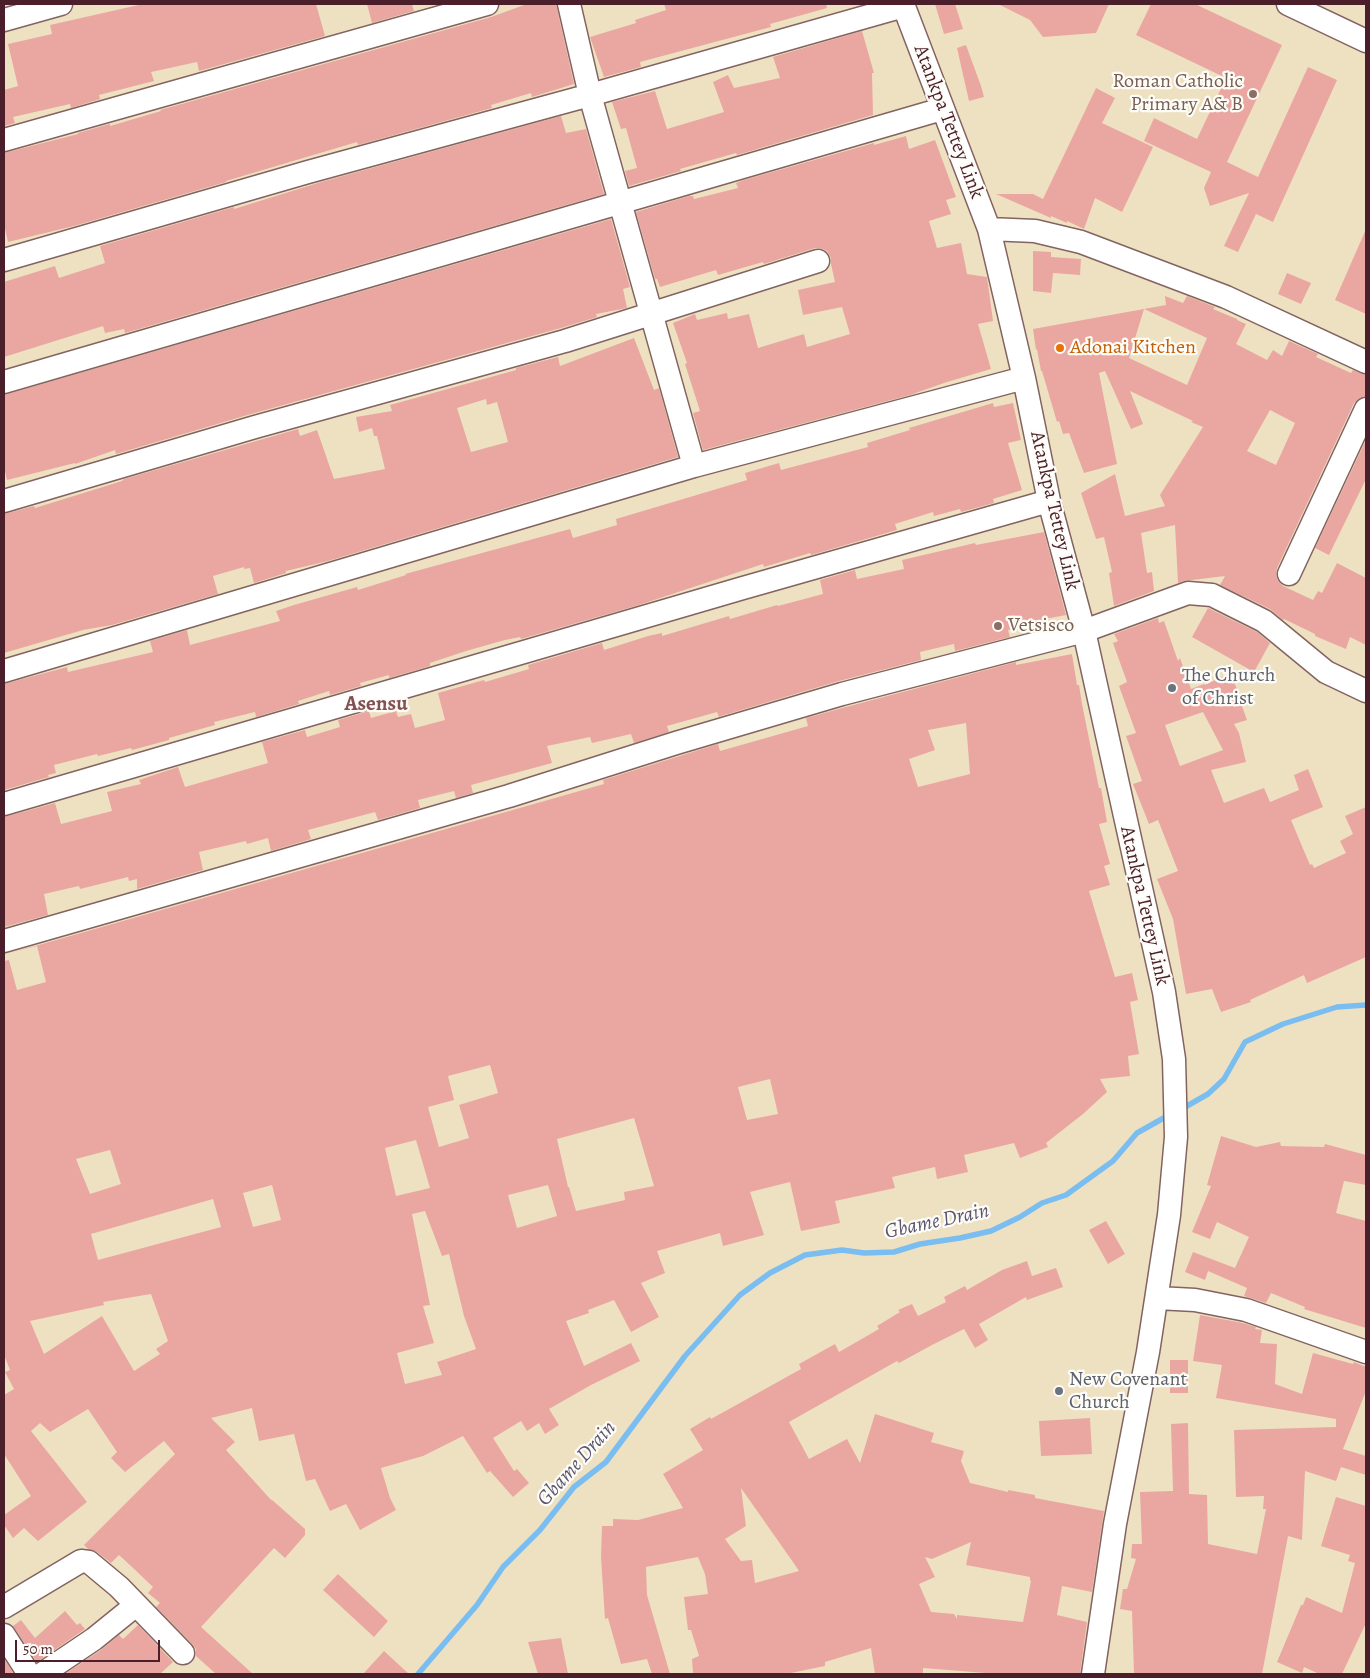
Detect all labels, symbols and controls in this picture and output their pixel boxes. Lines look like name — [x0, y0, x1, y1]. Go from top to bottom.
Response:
street label: Atankpa Tettey Link — [908, 42, 988, 202]
place label: Roman Catholic Primary A& B — [1112, 70, 1243, 117]
marker: Roman Catholic Primary A& B — [1247, 88, 1259, 100]
place label: Adonai Kitchen — [1070, 336, 1196, 360]
marker: Adonai Kitchen — [1054, 342, 1066, 354]
street label: Atankpa Tettey Link — [1024, 429, 1084, 593]
place label: Vetsisco — [1008, 614, 1074, 638]
marker: Vetsisco — [992, 620, 1004, 632]
place label: The Church of Christ — [1182, 664, 1275, 711]
marker: The Church of Christ — [1166, 682, 1178, 694]
district label: Asensu — [344, 692, 408, 718]
street label: Atankpa Tettey Link — [1114, 824, 1174, 988]
water label: Gbame Drain — [883, 1199, 991, 1245]
place label: New Covenant Church — [1069, 1368, 1187, 1415]
marker: New Covenant Church — [1053, 1385, 1065, 1397]
water label: Gbame Drain — [532, 1416, 622, 1512]
scale bar — [18, 1630, 162, 1662]
text: 50 m — [23, 1639, 53, 1659]

